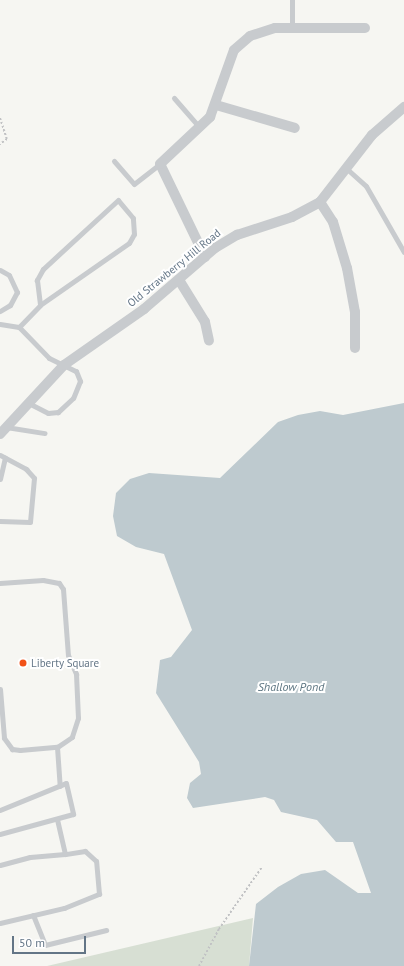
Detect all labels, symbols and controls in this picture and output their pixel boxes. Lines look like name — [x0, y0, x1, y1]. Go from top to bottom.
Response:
street label: Old Strawberry Hill Road — [125, 226, 223, 310]
place label: Liberty Square — [31, 656, 99, 670]
marker: Liberty Square — [18, 658, 28, 668]
water label: Shallow Pond — [258, 680, 324, 694]
scale bar — [14, 928, 88, 954]
text: 50 m — [19, 935, 45, 950]

